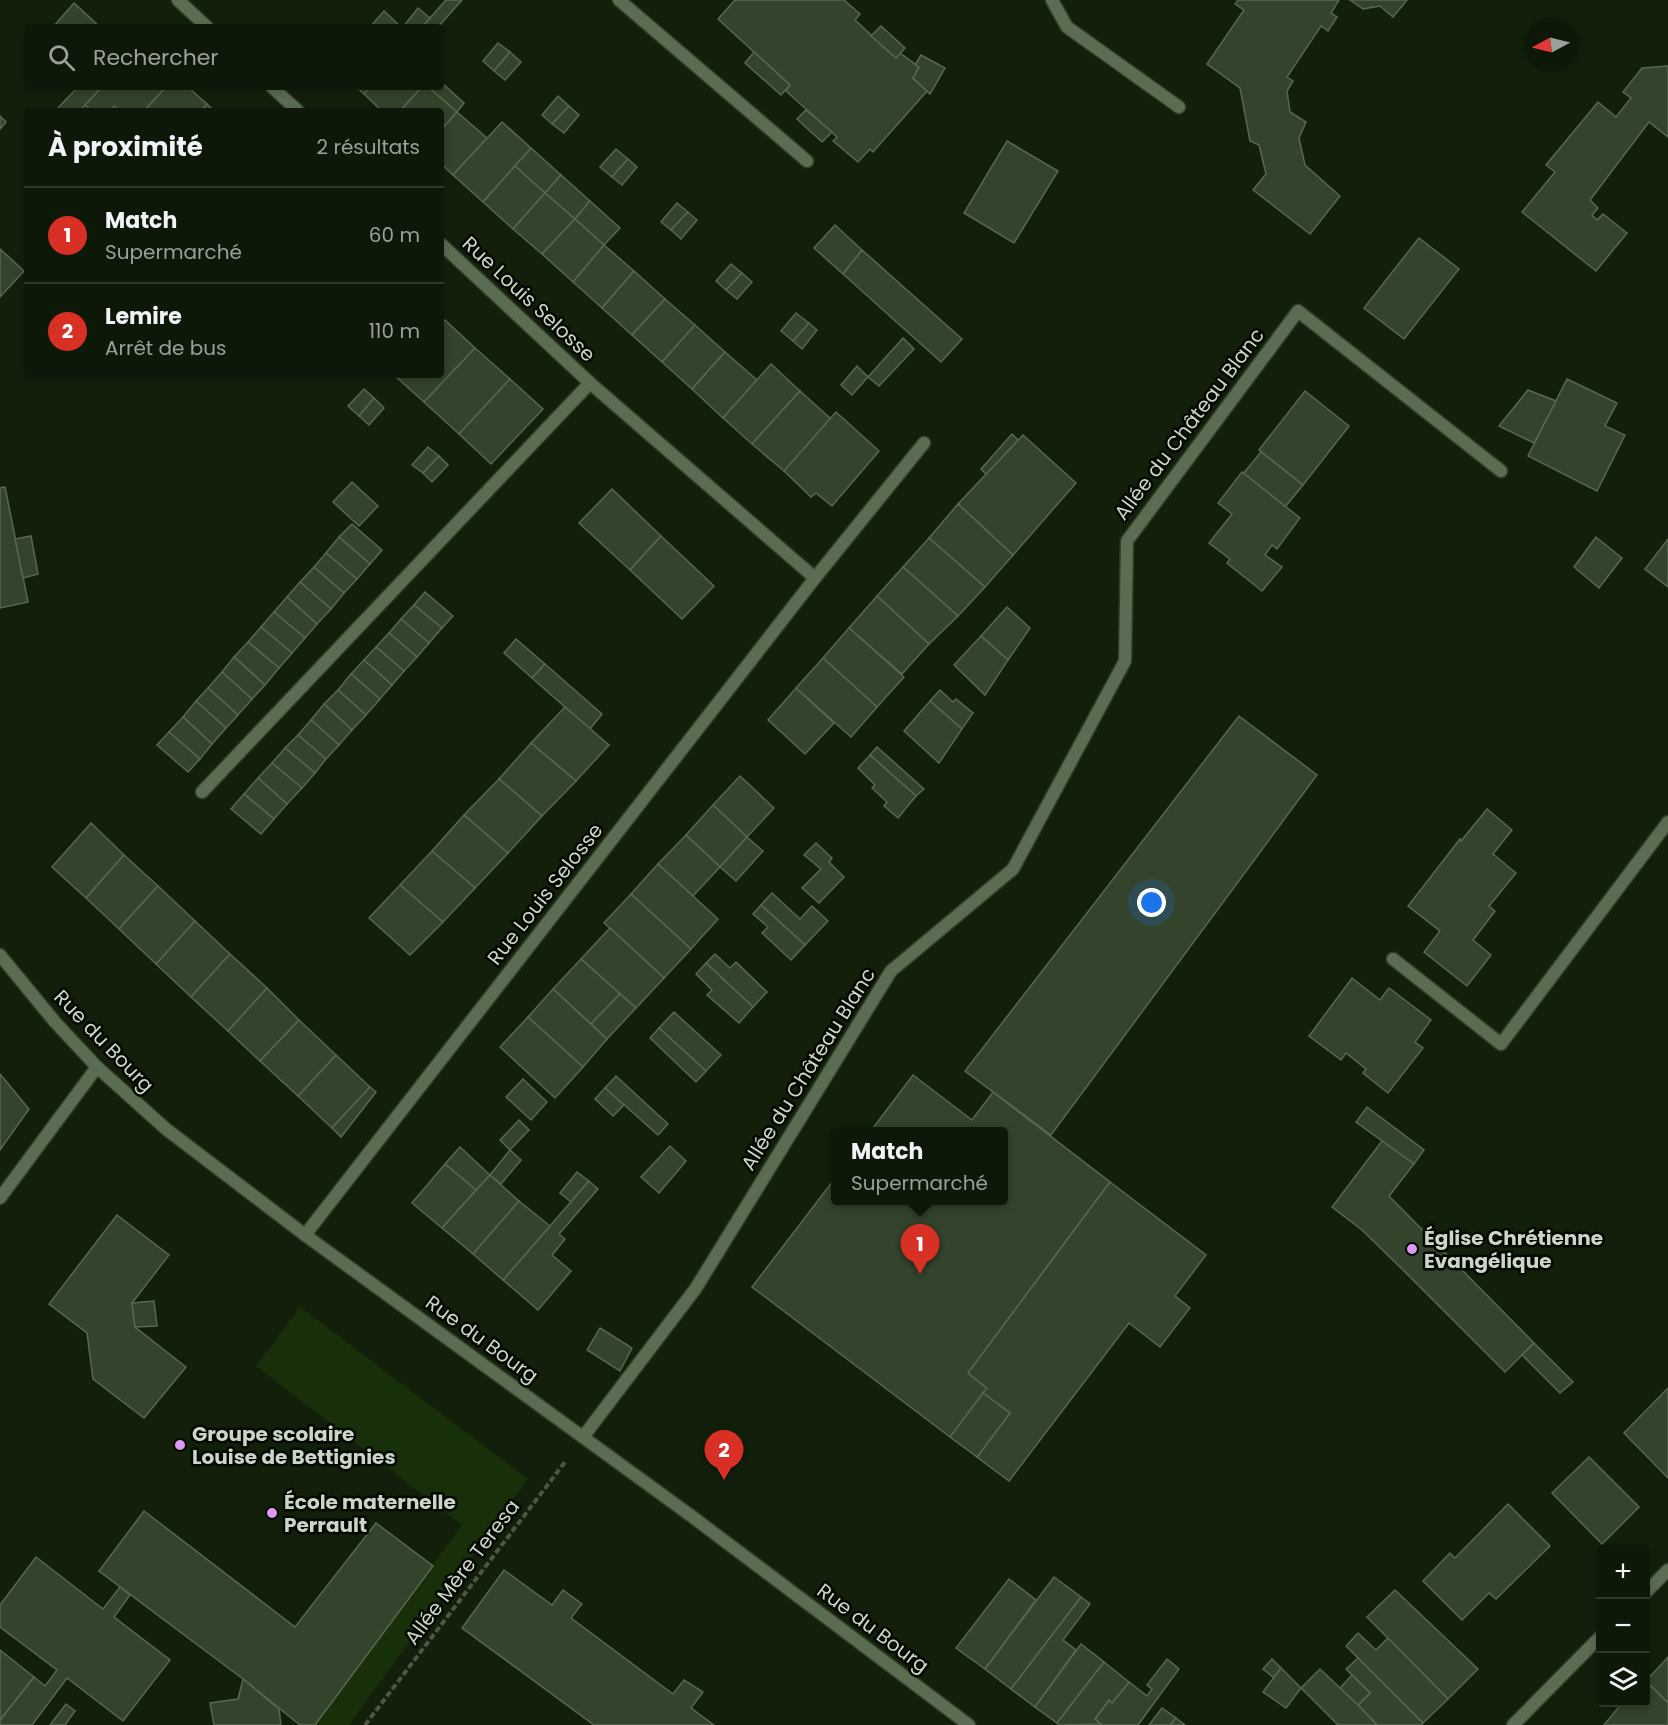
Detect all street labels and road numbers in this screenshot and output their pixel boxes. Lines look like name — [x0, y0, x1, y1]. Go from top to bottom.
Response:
street label: Rue Louis Selosse — [456, 230, 602, 368]
street label: Allée du Château Blanc — [1107, 322, 1271, 526]
street label: Rue Louis Selosse — [481, 817, 609, 971]
street label: Allée du Château Blanc — [734, 962, 882, 1176]
street label: Rue du Bourg — [48, 983, 160, 1099]
street label: Rue du Bourg — [420, 1289, 544, 1389]
street label: Allée Mère Teresa — [398, 1494, 526, 1650]
street label: Rue du Bourg — [811, 1577, 935, 1679]

